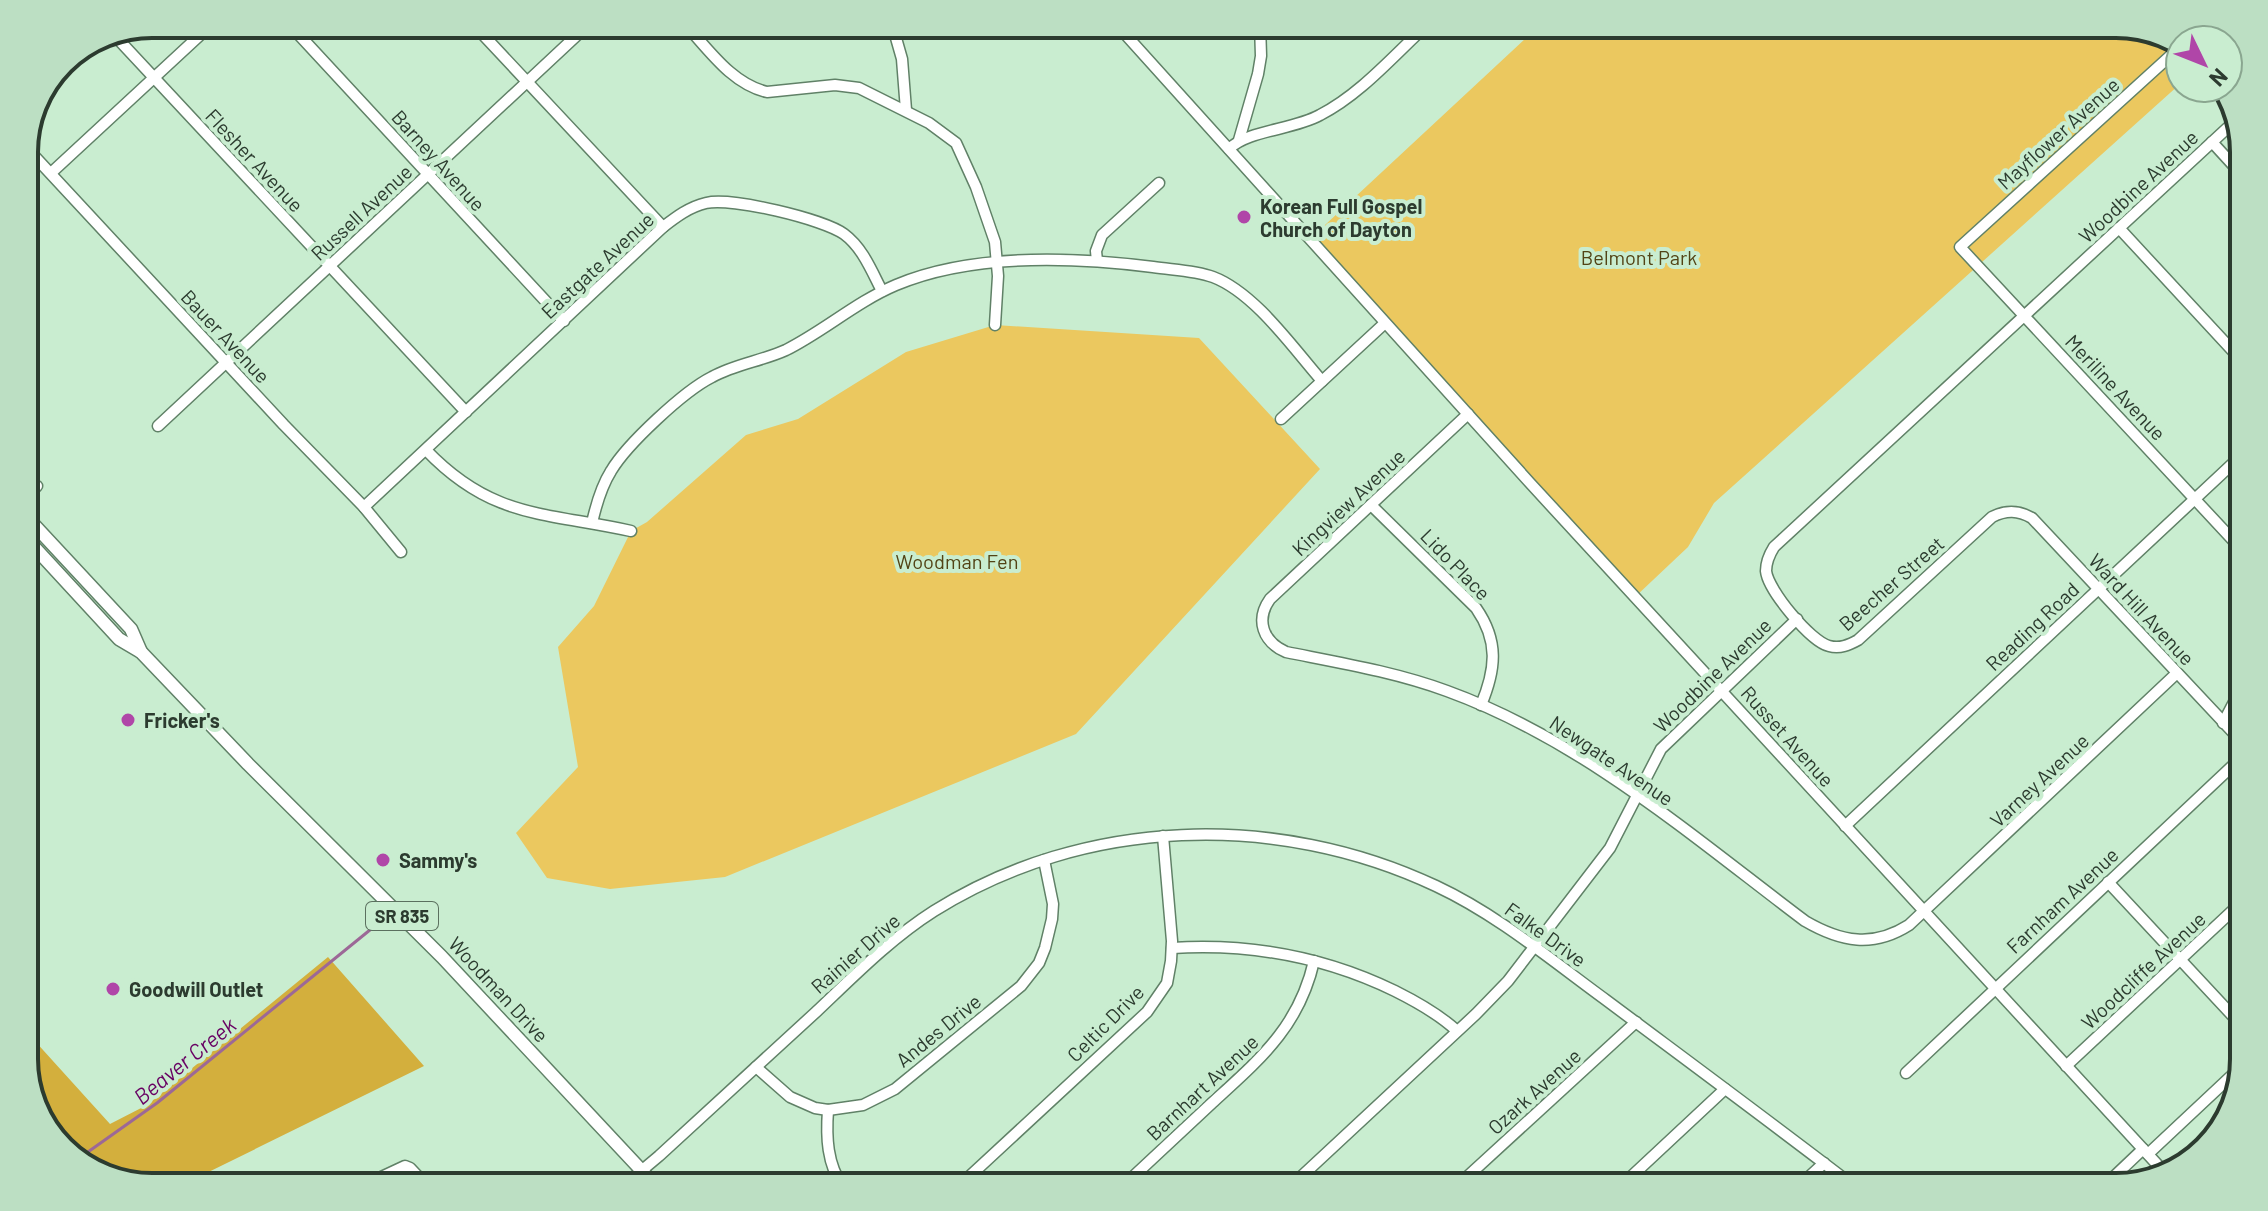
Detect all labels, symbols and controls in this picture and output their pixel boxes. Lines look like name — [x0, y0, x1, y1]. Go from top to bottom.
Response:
north arrow — [2164, 24, 2244, 104]
text: N — [2205, 64, 2234, 93]
street label: Mayflower Avenue — [1992, 72, 2124, 194]
street label: Flesher Avenue — [201, 103, 309, 217]
street label: Barney Avenue — [387, 105, 491, 215]
street label: Woodbine Avenue — [2073, 125, 2203, 247]
street label: Russell Avenue — [306, 159, 416, 265]
place label: Korean Full Gospel Church of Dayton — [1260, 194, 1422, 241]
street label: Eastgate Avenue — [536, 207, 658, 323]
marker: Korean Full Gospel Church of Dayton — [1235, 208, 1253, 226]
park label: Belmont Park — [1581, 245, 1697, 269]
street label: Bauer Avenue — [177, 284, 275, 388]
street label: Meriline Avenue — [2061, 329, 2171, 445]
street label: Kingview Avenue — [1287, 444, 1409, 560]
street label: Lido Place — [1416, 523, 1496, 605]
street label: Beecher Street — [1834, 531, 1948, 635]
street label: Ward Hill Avenue — [2084, 548, 2200, 670]
park label: Woodman Fen — [896, 549, 1018, 573]
street label: Reading Road — [1980, 577, 2084, 675]
street label: Woodbine Avenue — [1648, 613, 1776, 737]
street label: Russet Avenue — [1737, 681, 1839, 791]
place label: Fricker's — [144, 708, 220, 732]
street label: Newgate Avenue — [1546, 710, 1678, 810]
marker: Fricker's — [119, 711, 137, 729]
street label: Varney Avenue — [1985, 728, 2093, 832]
street label: Farnham Avenue — [2001, 842, 2123, 958]
place label: Sammy's — [399, 848, 477, 872]
marker: Sammy's — [374, 851, 392, 869]
street label: Falke Drive — [1501, 897, 1591, 971]
road number: SR 835 — [366, 902, 438, 930]
street label: Woodcliffe Avenue — [2076, 906, 2210, 1034]
street label: Rainier Drive — [806, 908, 904, 998]
street label: Woodman Drive — [444, 931, 554, 1047]
place label: Goodwill Outlet — [129, 977, 263, 1001]
marker: Goodwill Outlet — [104, 980, 122, 998]
street label: Celtic Drive — [1062, 980, 1148, 1066]
street label: Andes Drive — [891, 988, 985, 1072]
water label: Beaver Creek — [128, 1011, 240, 1109]
street label: Barnhart Avenue — [1141, 1029, 1263, 1145]
street label: Ozark Avenue — [1483, 1043, 1585, 1139]

